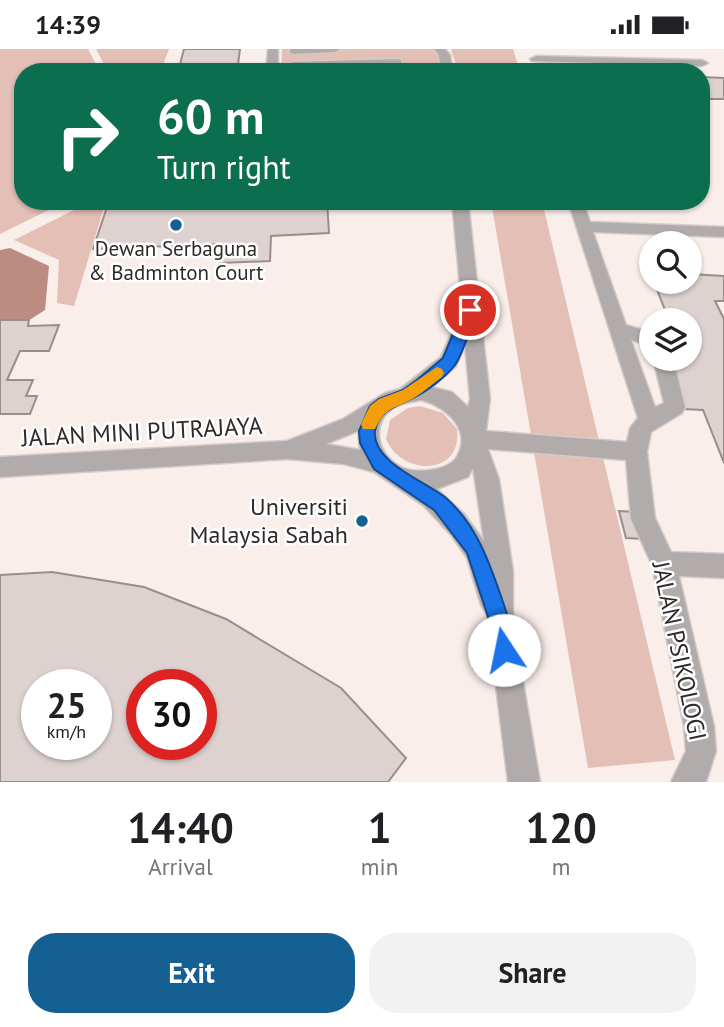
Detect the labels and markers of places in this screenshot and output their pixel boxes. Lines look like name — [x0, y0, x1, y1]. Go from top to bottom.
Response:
marker: Dewan Serbaguna & Badminton Court — [168, 217, 184, 233]
place label: Dewan Serbaguna & Badminton Court — [89, 235, 263, 286]
pin — [440, 280, 500, 340]
place label: Universiti Malaysia Sabah — [190, 491, 348, 550]
marker: Universiti Malaysia Sabah — [354, 513, 370, 529]

